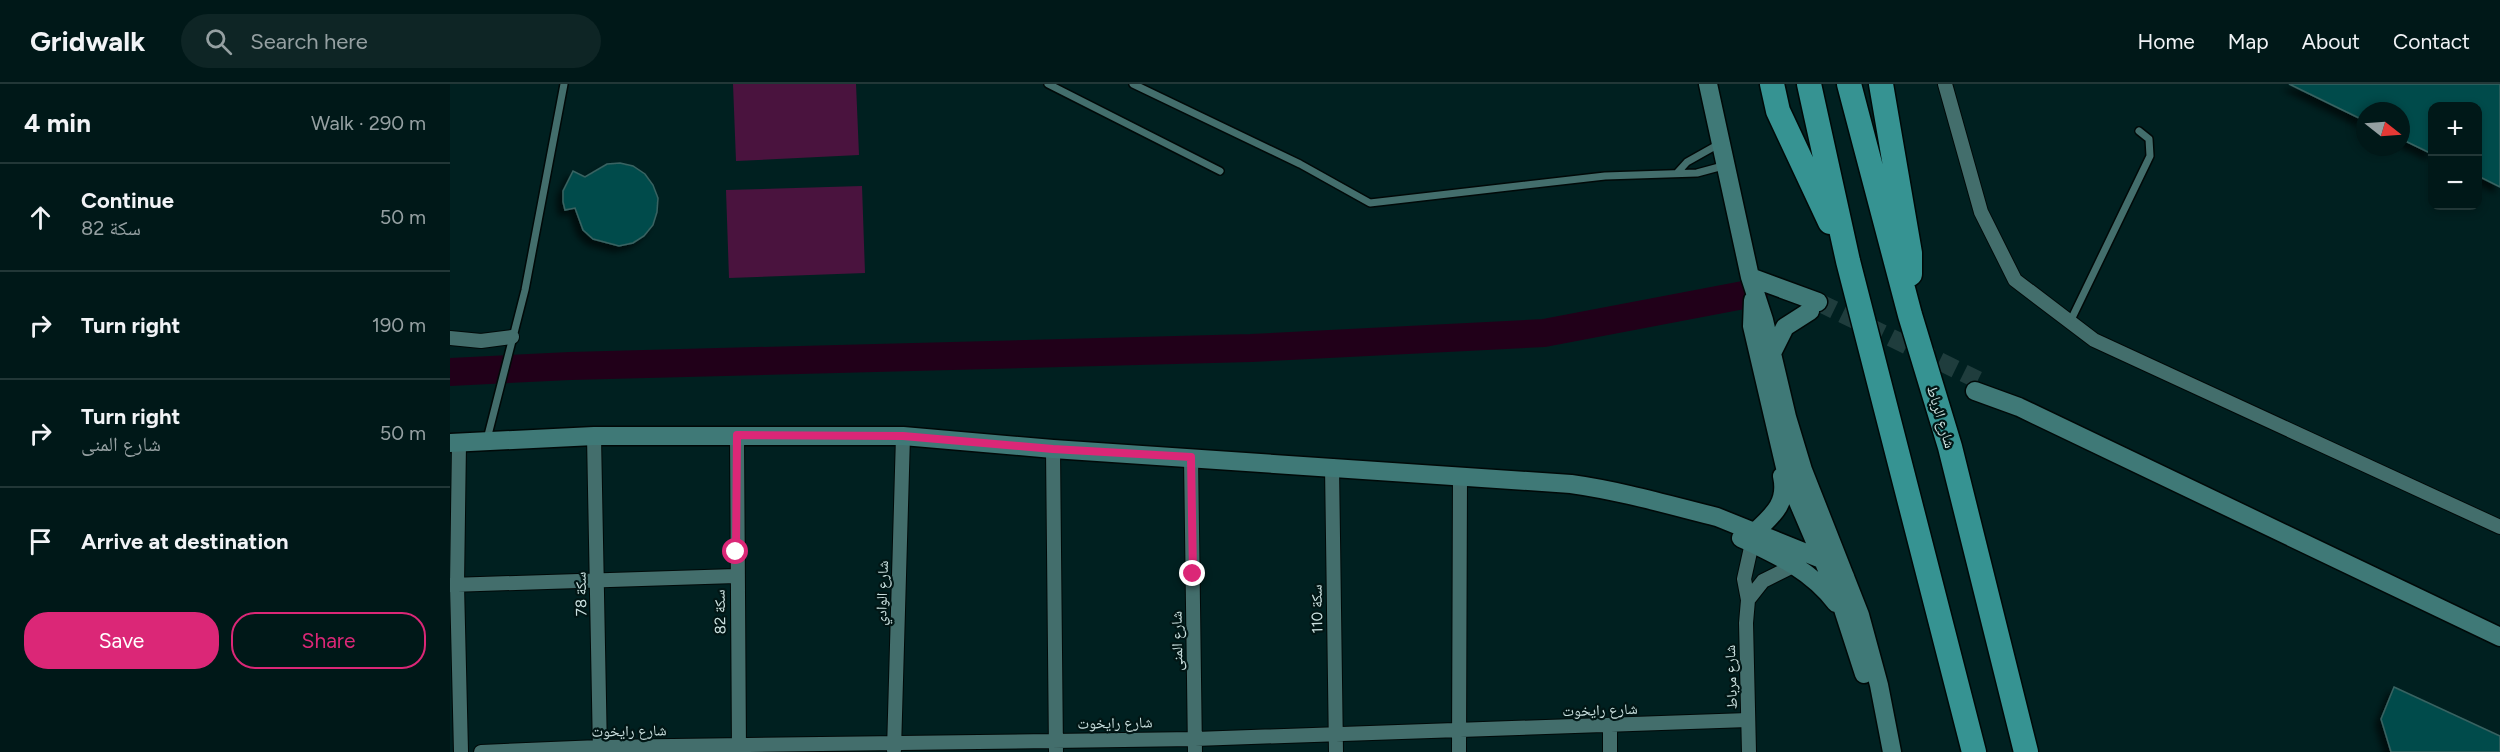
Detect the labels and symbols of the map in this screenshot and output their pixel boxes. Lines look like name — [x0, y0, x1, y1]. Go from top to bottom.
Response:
north arrow — [2356, 102, 2410, 156]
street label: شارع الرباط — [1922, 384, 1959, 451]
route start — [722, 538, 748, 564]
street label: شارع الوادي — [872, 560, 895, 626]
route end — [1179, 560, 1205, 586]
street label: سكة 78 — [572, 571, 590, 616]
street label: سكة 110 — [1308, 584, 1326, 634]
street label: سكة 82 — [711, 589, 729, 635]
street label: شارع المنى — [1167, 611, 1188, 671]
street label: شارع مرباط — [1721, 644, 1742, 710]
street label: شارع رايخوت — [1562, 700, 1638, 721]
street label: شارع رايخوت — [1077, 713, 1153, 734]
street label: شارع رايخوت — [591, 721, 667, 742]

